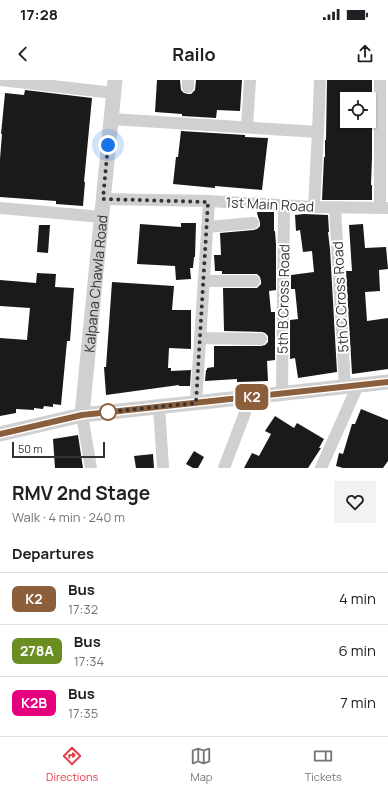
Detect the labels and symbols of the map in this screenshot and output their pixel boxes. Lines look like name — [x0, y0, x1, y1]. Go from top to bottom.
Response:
your location — [98, 135, 118, 155]
street label: 1st Main Road — [225, 192, 315, 216]
street label: Kalpana Chawla Road — [79, 214, 111, 353]
street label: 5th C Cross Road — [328, 241, 352, 353]
street label: 5th B Cross Road — [273, 244, 293, 354]
line badge: K2 — [234, 384, 270, 410]
unlabelled marker — [99, 403, 117, 421]
scale bar — [12, 440, 105, 459]

